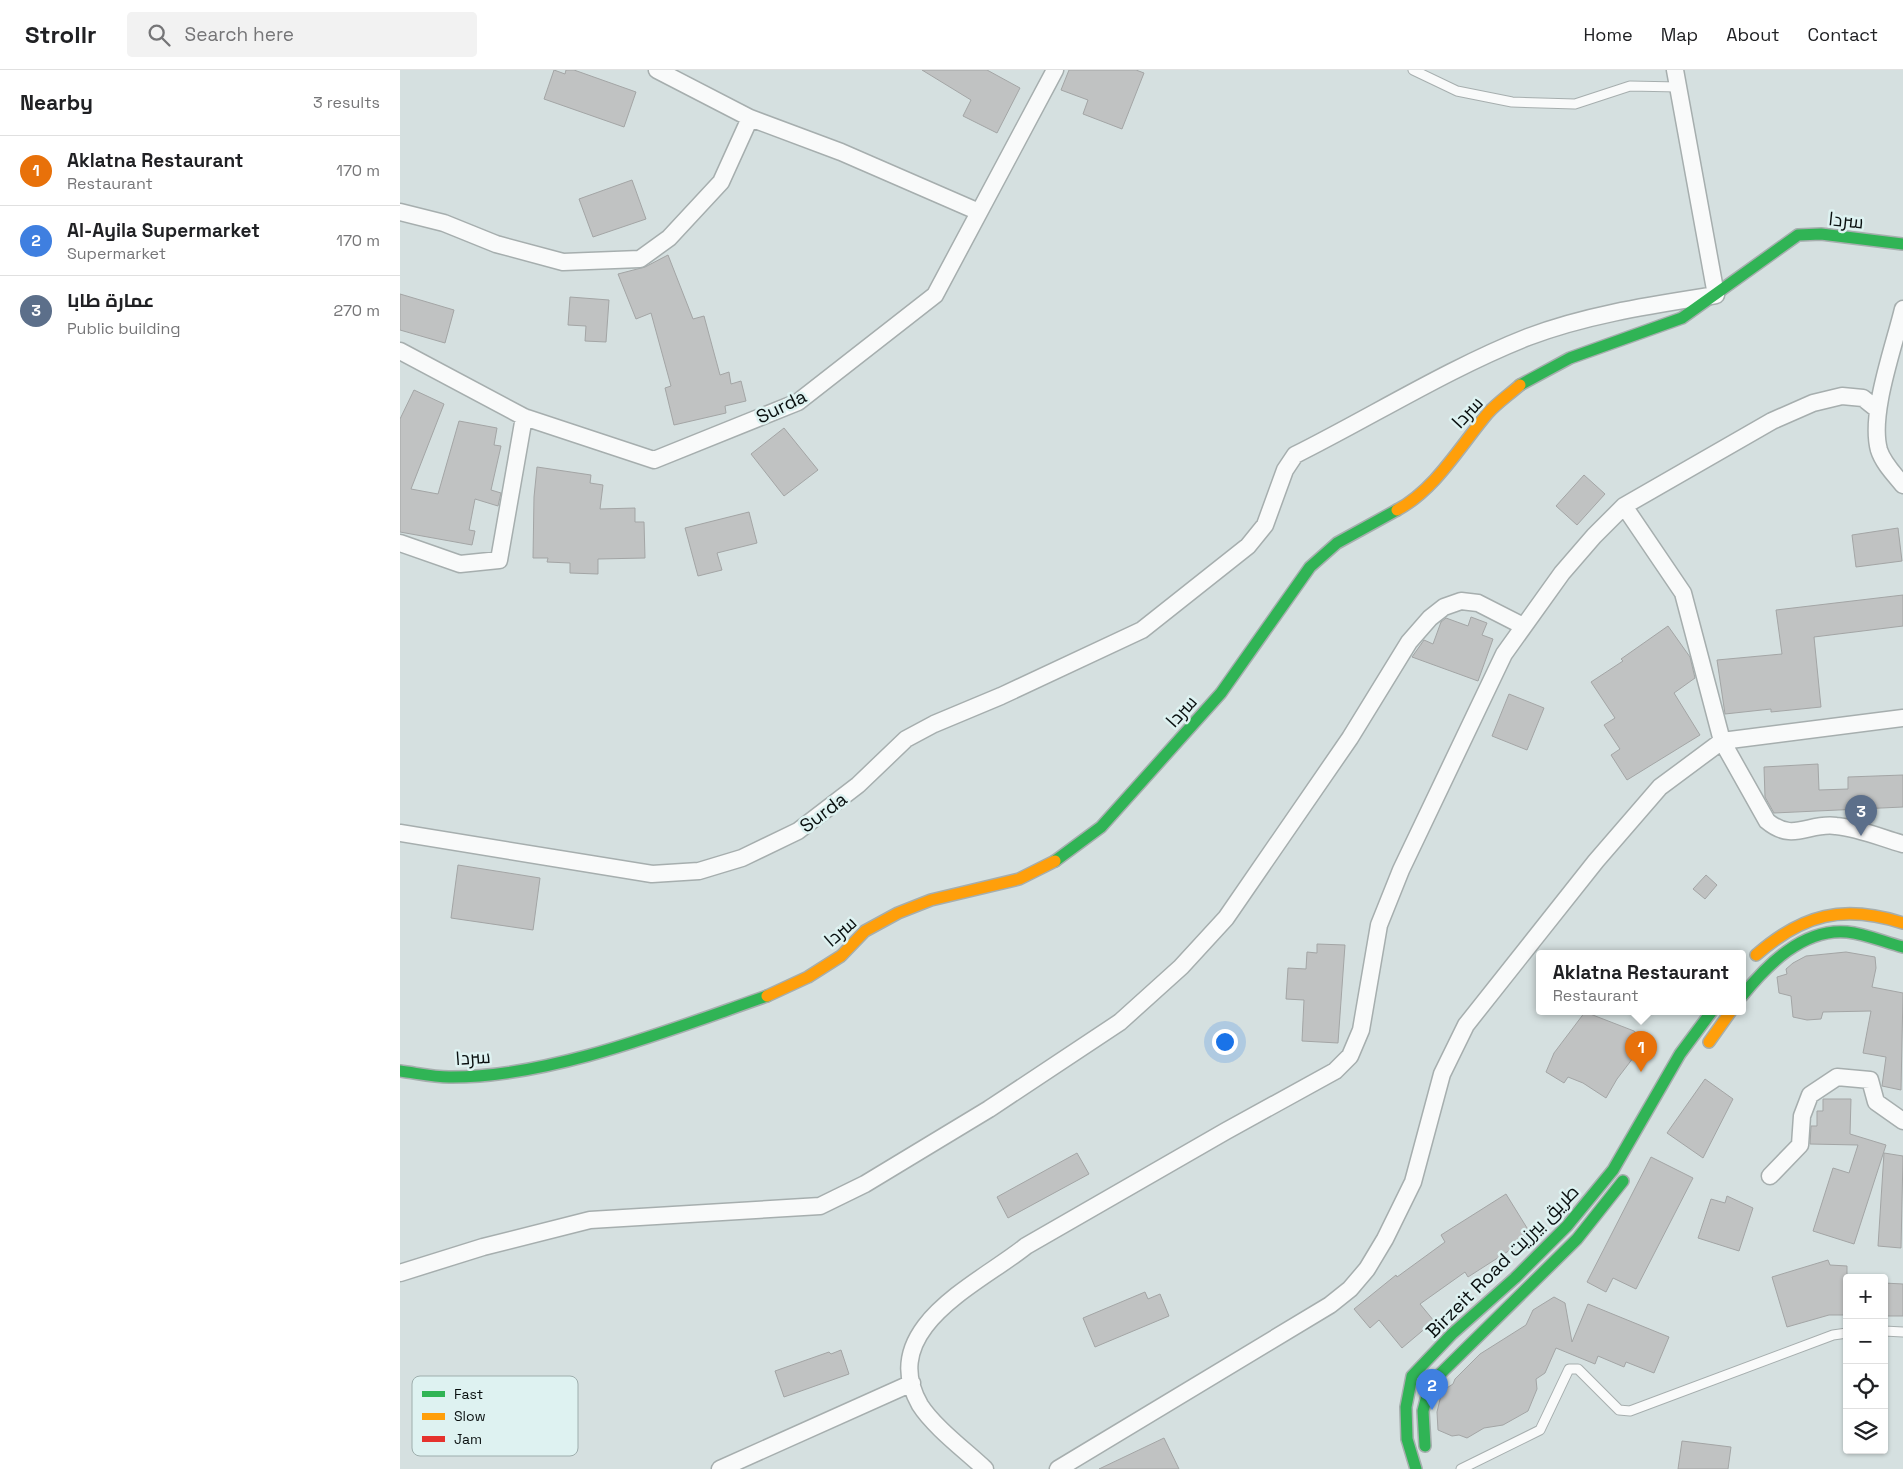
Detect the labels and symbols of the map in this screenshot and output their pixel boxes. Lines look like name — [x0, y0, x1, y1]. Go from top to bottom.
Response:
street label: سردا — [1827, 206, 1865, 235]
street label: Surda — [752, 384, 811, 429]
street label: سردا — [1446, 391, 1489, 434]
street label: سردا — [1160, 690, 1203, 733]
street label: Surda — [795, 786, 852, 838]
pin: 3 — [1845, 795, 1877, 836]
street label: سردا — [819, 910, 862, 952]
your location — [1212, 1029, 1238, 1055]
pin: 1 — [1625, 1031, 1657, 1072]
street label: سردا — [455, 1044, 492, 1071]
street label: Birzeit Road طريق بيرزيت — [1420, 1179, 1584, 1343]
pin: 2 — [1416, 1369, 1448, 1410]
legend — [412, 1376, 578, 1456]
text: Fast — [454, 1385, 483, 1403]
text: Slow — [454, 1407, 486, 1425]
text: Jam — [454, 1430, 482, 1448]

